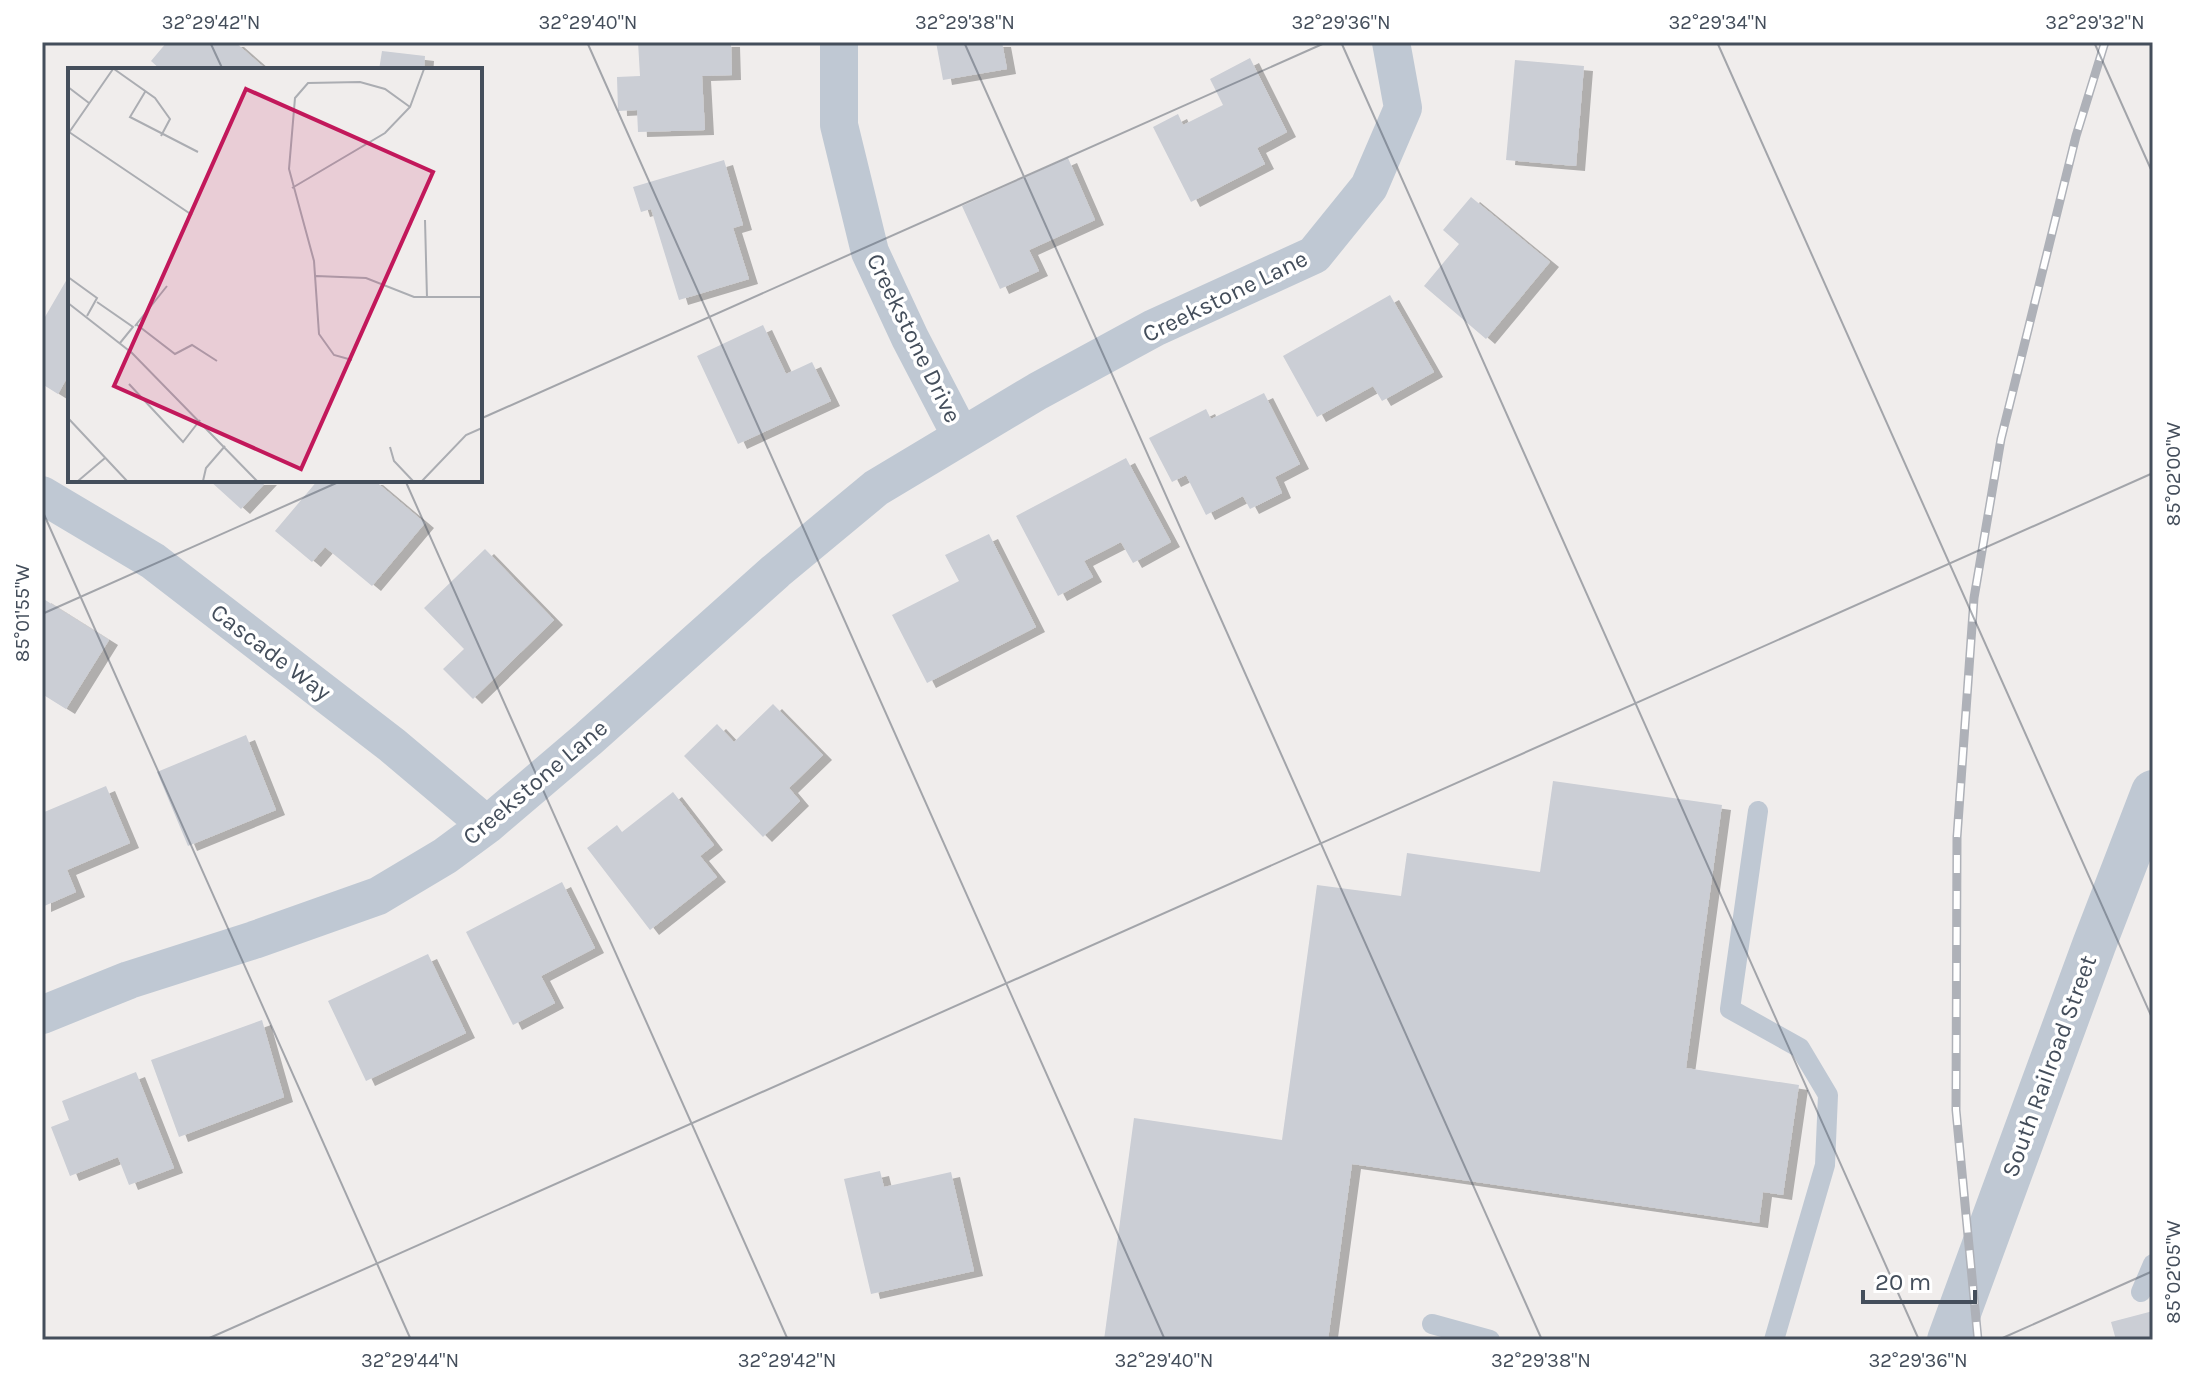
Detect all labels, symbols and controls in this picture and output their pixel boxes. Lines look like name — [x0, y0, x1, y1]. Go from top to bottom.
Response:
text: 32°29'42"N — [162, 11, 260, 34]
text: 32°29'40"N — [539, 11, 637, 34]
text: 32°29'38"N — [915, 11, 1015, 34]
text: 32°29'36"N — [1291, 11, 1391, 34]
text: 32°29'34"N — [1669, 11, 1767, 34]
text: 32°29'32"N — [2045, 11, 2145, 34]
inset map — [68, 68, 482, 482]
street label: Creekstone Lane — [1138, 244, 1312, 348]
street label: Creekstone Drive — [861, 249, 967, 427]
text: 85°02'00"W — [2162, 422, 2185, 526]
text: 85°01'55"W — [11, 564, 34, 662]
street label: Cascade Way — [205, 598, 337, 706]
street label: Creekstone Lane — [457, 713, 613, 851]
street label: South Railroad Street — [1996, 951, 2102, 1181]
text: 85°02'05"W — [2162, 1220, 2185, 1324]
scale bar — [1863, 1254, 1975, 1304]
text: 20 m — [1875, 1268, 1931, 1296]
text: 32°29'44"N — [361, 1349, 459, 1372]
text: 32°29'42"N — [738, 1349, 836, 1372]
text: 32°29'40"N — [1115, 1349, 1213, 1372]
text: 32°29'38"N — [1491, 1349, 1591, 1372]
text: 32°29'36"N — [1868, 1349, 1968, 1372]

